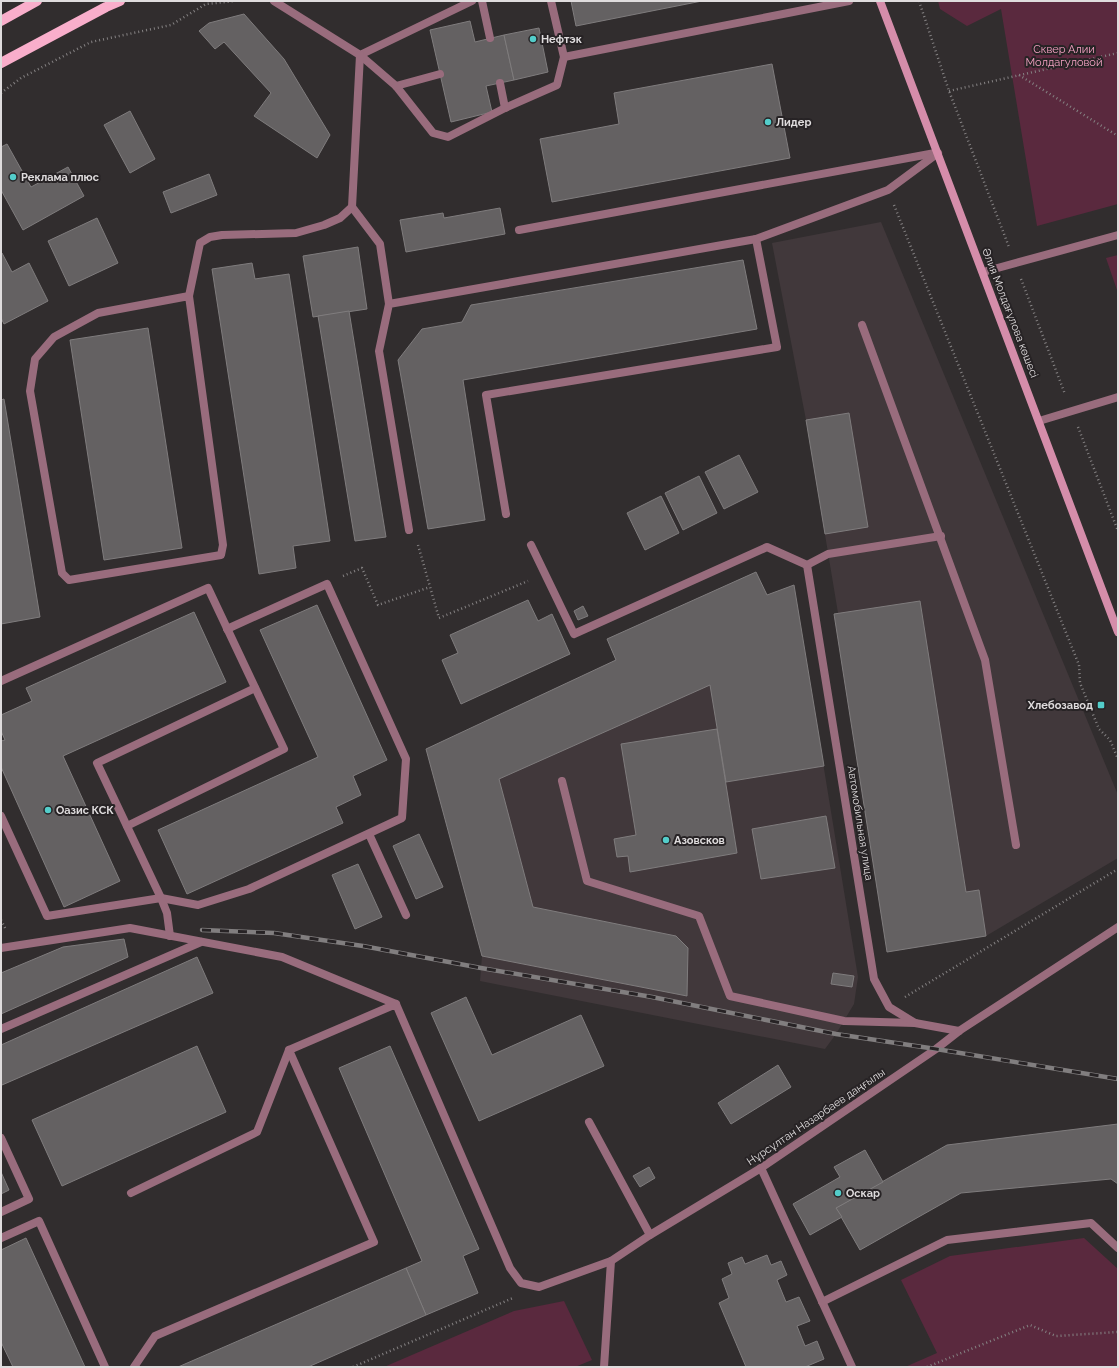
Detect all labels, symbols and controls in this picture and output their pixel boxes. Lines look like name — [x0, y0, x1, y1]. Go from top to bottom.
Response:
place label: Нефтэк — [541, 33, 583, 46]
marker: Нефтэк — [528, 34, 538, 44]
park label: Сквер Алии Молдагуловой — [1026, 43, 1102, 69]
place label: Лидер — [776, 116, 811, 129]
marker: Лидер — [763, 117, 773, 127]
place label: Реклама плюс — [21, 171, 99, 184]
marker: Реклама плюс — [8, 172, 18, 182]
street label: Әлия Молдағұлова көшесі — [979, 246, 1041, 380]
place label: Хлебозавод — [1027, 699, 1093, 712]
marker: Хлебозавод — [1096, 700, 1106, 710]
street label: Автомобильная улица — [845, 765, 875, 881]
place label: Оазис КСК — [56, 804, 114, 817]
marker: Оазис КСК — [43, 805, 53, 815]
place label: Азовсков — [674, 834, 725, 847]
marker: Азовсков — [661, 835, 671, 845]
street label: Нұрсұлтан Назарбаев даңғылы — [744, 1066, 888, 1168]
place label: Оскар — [846, 1187, 880, 1200]
marker: Оскар — [833, 1188, 843, 1198]

